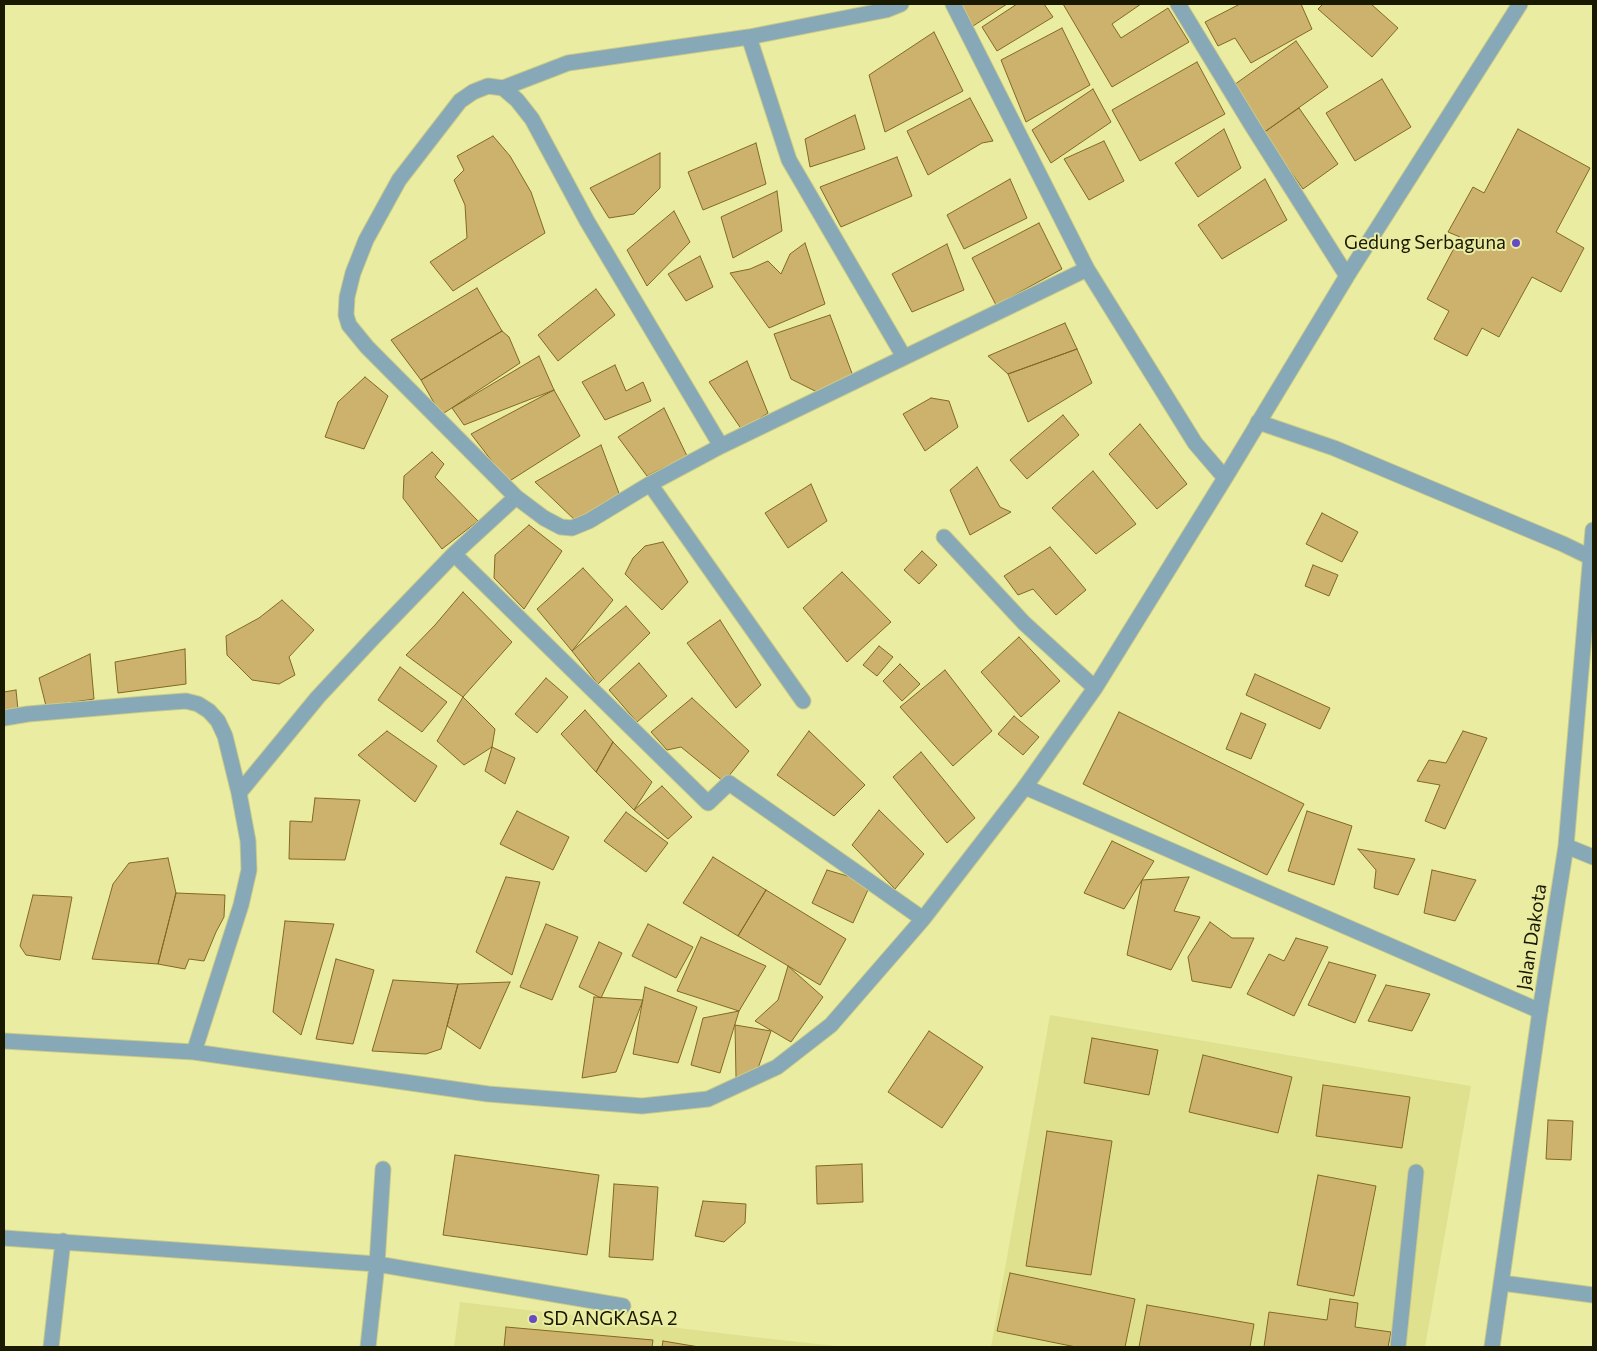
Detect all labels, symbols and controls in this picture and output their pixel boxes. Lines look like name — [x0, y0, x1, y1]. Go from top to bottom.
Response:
place label: Gedung Serbaguna — [1344, 232, 1506, 254]
marker: Gedung Serbaguna — [1510, 237, 1522, 249]
street label: Jalan Dakota — [1512, 882, 1552, 992]
place label: SD ANGKASA 2 — [543, 1308, 677, 1330]
marker: SD ANGKASA 2 — [527, 1313, 539, 1325]

